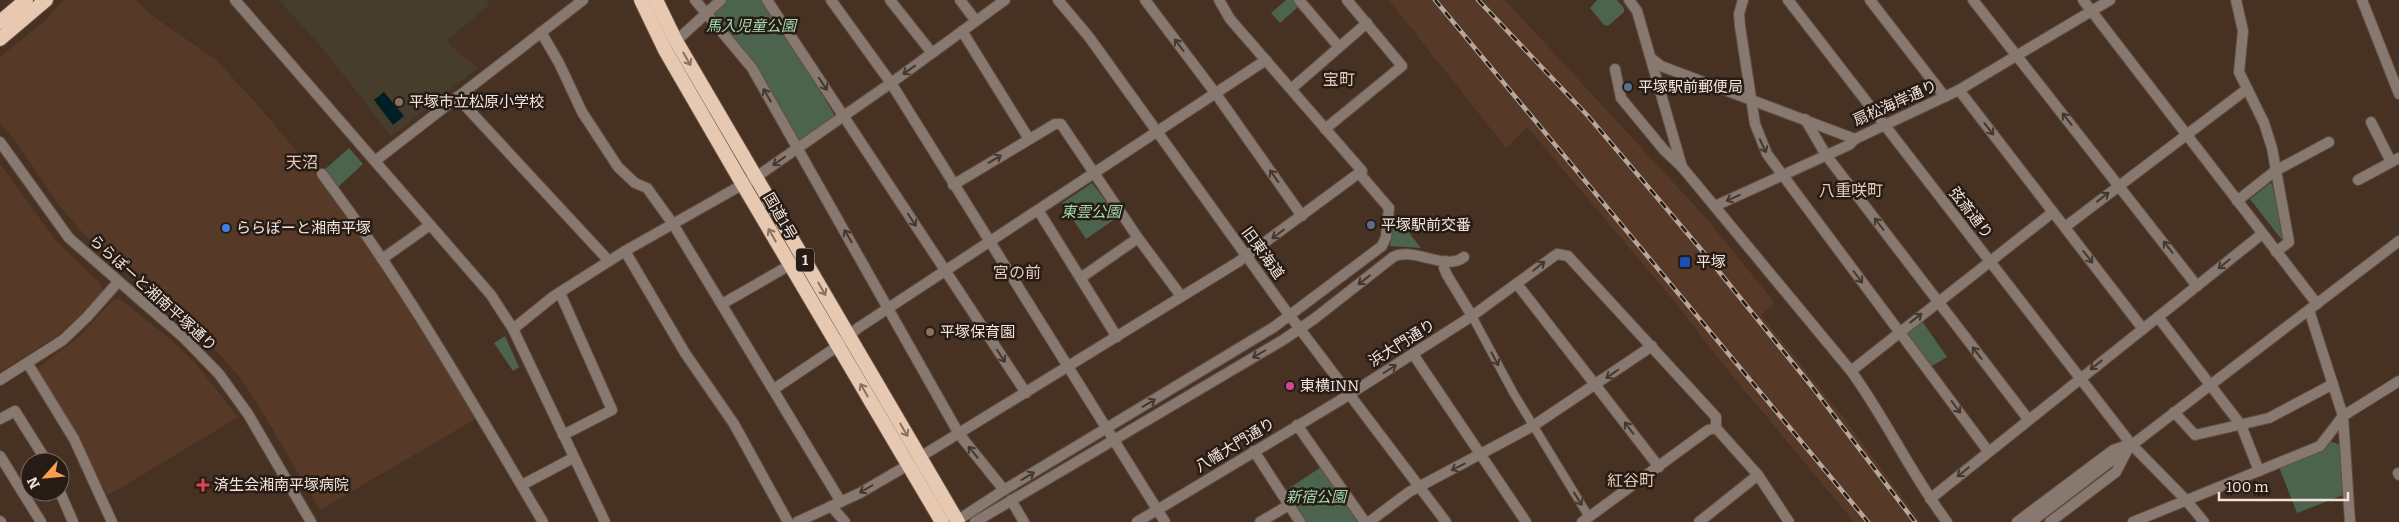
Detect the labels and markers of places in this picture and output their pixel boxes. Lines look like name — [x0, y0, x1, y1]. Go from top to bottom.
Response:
place label: 平塚駅前郵便局 — [1638, 78, 1743, 96]
marker: 平塚駅前郵便局 — [1622, 81, 1634, 93]
place label: 平塚市立松原小学校 — [409, 93, 544, 111]
marker: 平塚市立松原小学校 — [393, 96, 405, 108]
place label: 平塚駅前交番 — [1381, 216, 1471, 234]
place label: ららぽーと湘南平塚 — [236, 219, 371, 237]
marker: 平塚駅前交番 — [1365, 219, 1377, 231]
marker: ららぽーと湘南平塚 — [220, 222, 232, 234]
place label: 平塚 — [1696, 253, 1726, 271]
marker: 平塚 — [1678, 255, 1692, 269]
place label: 平塚保育園 — [940, 323, 1015, 341]
marker: 平塚保育園 — [924, 326, 936, 338]
place label: 東横INN — [1300, 377, 1359, 395]
marker: 東横INN — [1284, 380, 1296, 392]
place label: 済生会湘南平塚病院 — [214, 476, 349, 494]
marker: 済生会湘南平塚病院 — [196, 478, 210, 492]

